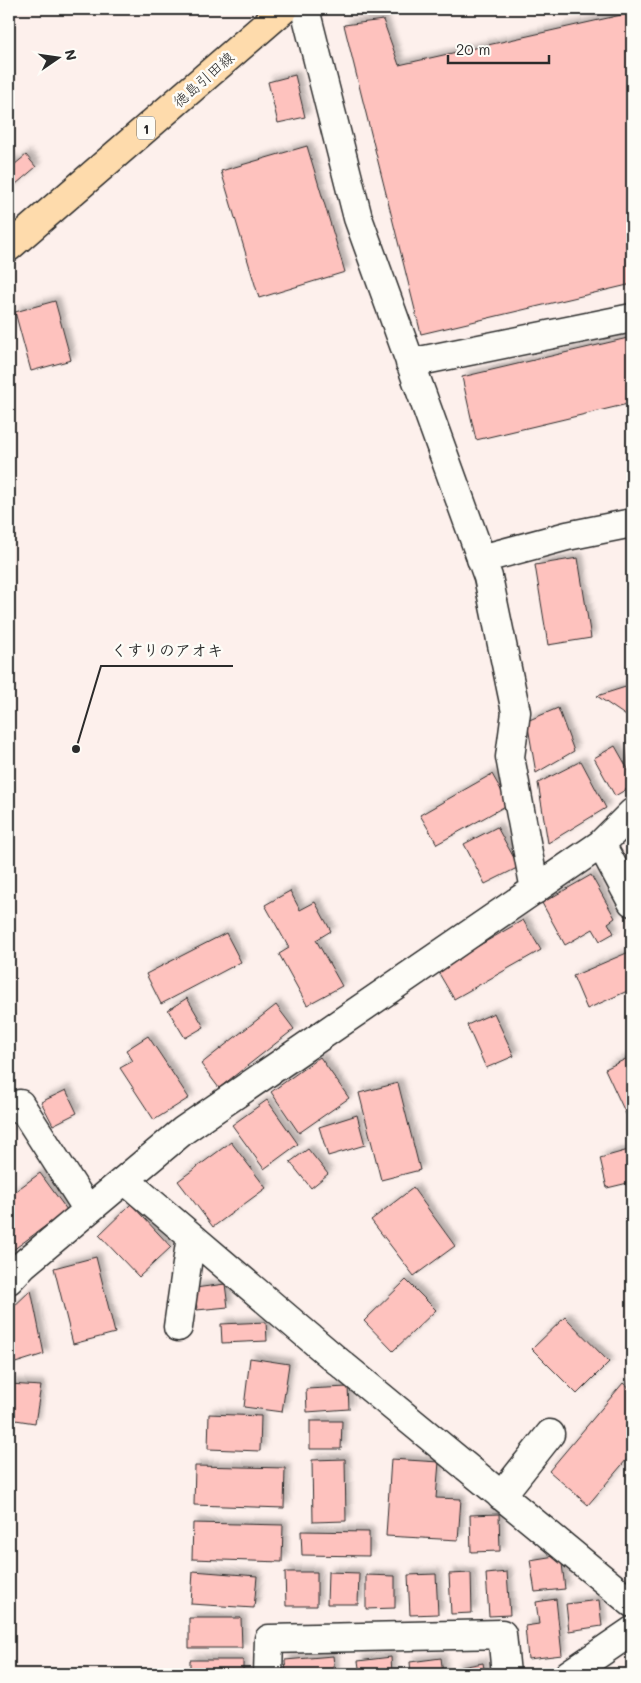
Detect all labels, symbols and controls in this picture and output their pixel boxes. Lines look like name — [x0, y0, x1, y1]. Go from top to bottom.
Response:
north arrow — [32, 32, 82, 82]
scale bar — [448, 32, 550, 64]
text: 20 m — [456, 39, 490, 59]
street label: 徳島引田線 — [168, 47, 238, 111]
text: N — [61, 48, 82, 62]
road number: 1 — [137, 116, 155, 140]
callout: くすりのアオキ — [101, 635, 233, 666]
text: くすりのアオキ — [111, 639, 223, 660]

